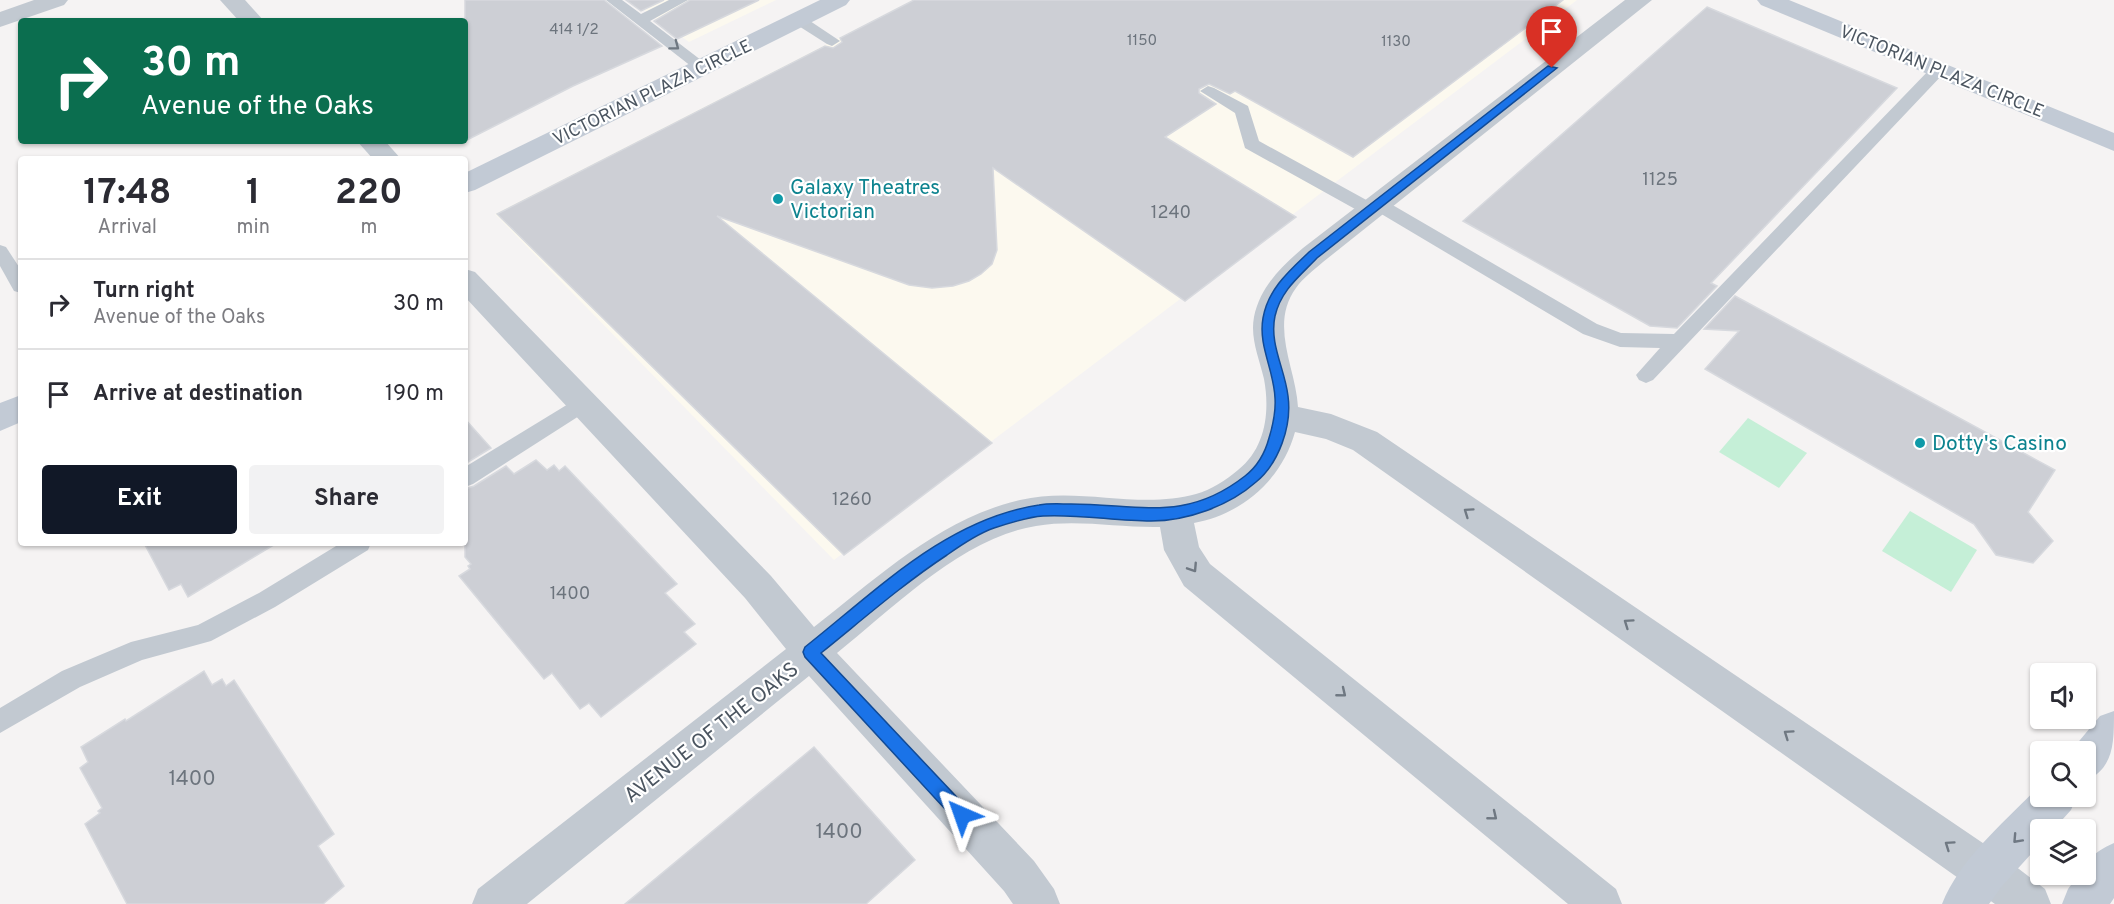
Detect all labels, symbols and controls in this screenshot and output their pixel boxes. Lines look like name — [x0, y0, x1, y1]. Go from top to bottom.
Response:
pin — [1526, 6, 1577, 68]
icon: arrive — [1535, 15, 1568, 48]
house number: 414 1/2 — [549, 21, 599, 40]
street label: VICTORIAN PLAZA CIRCLE — [1836, 21, 2047, 124]
house number: 1150 — [1127, 32, 1157, 51]
house number: 1130 — [1381, 33, 1411, 52]
street label: VICTORIAN PLAZA CIRCLE — [549, 35, 756, 152]
text: 30 m — [141, 38, 240, 91]
one-way arrow — [668, 39, 679, 50]
icon: right — [42, 42, 120, 120]
text: Avenue of the Oaks — [141, 90, 374, 124]
house number: 1125 — [1642, 169, 1678, 192]
text: 17:48 — [83, 171, 171, 217]
text: 1 — [246, 171, 260, 217]
text: 220 — [335, 171, 403, 217]
place label: Galaxy Theatres Victorian — [790, 175, 940, 226]
marker: Galaxy Theatres Victorian — [771, 192, 785, 206]
house number: 1240 — [1151, 202, 1191, 225]
text: Arrival — [97, 215, 157, 241]
text: min — [237, 215, 270, 241]
text: m — [360, 215, 377, 241]
text: Turn right — [93, 278, 195, 305]
icon: right — [42, 288, 75, 321]
text: 30 m — [393, 291, 444, 318]
text: Avenue of the Oaks — [93, 305, 265, 331]
icon: arrive — [42, 378, 75, 411]
text: Arrive at destination — [93, 381, 303, 408]
text: 190 m — [385, 381, 444, 408]
place label: Dotty's Casino — [1932, 431, 2067, 458]
marker: Dotty's Casino — [1913, 436, 1927, 450]
button: Exit — [42, 465, 237, 534]
button: Share — [249, 465, 444, 534]
house number: 1260 — [832, 489, 872, 512]
one-way arrow — [1464, 508, 1475, 519]
one-way arrow — [1186, 561, 1197, 572]
house number: 1400 — [550, 583, 590, 606]
one-way arrow — [1624, 619, 1635, 630]
street label: AVENUE OF THE OAKS — [619, 657, 805, 810]
map controls — [2030, 663, 2096, 885]
button: sound — [2030, 663, 2096, 729]
one-way arrow — [1335, 686, 1346, 697]
one-way arrow — [1784, 730, 1795, 741]
button: search — [2030, 741, 2096, 807]
house number: 1400 — [168, 766, 216, 793]
position arrow — [930, 783, 994, 847]
one-way arrow — [1486, 809, 1497, 820]
house number: 1400 — [815, 819, 863, 846]
button: layers — [2030, 819, 2096, 885]
one-way arrow — [2013, 833, 2024, 843]
one-way arrow — [1945, 841, 1956, 852]

